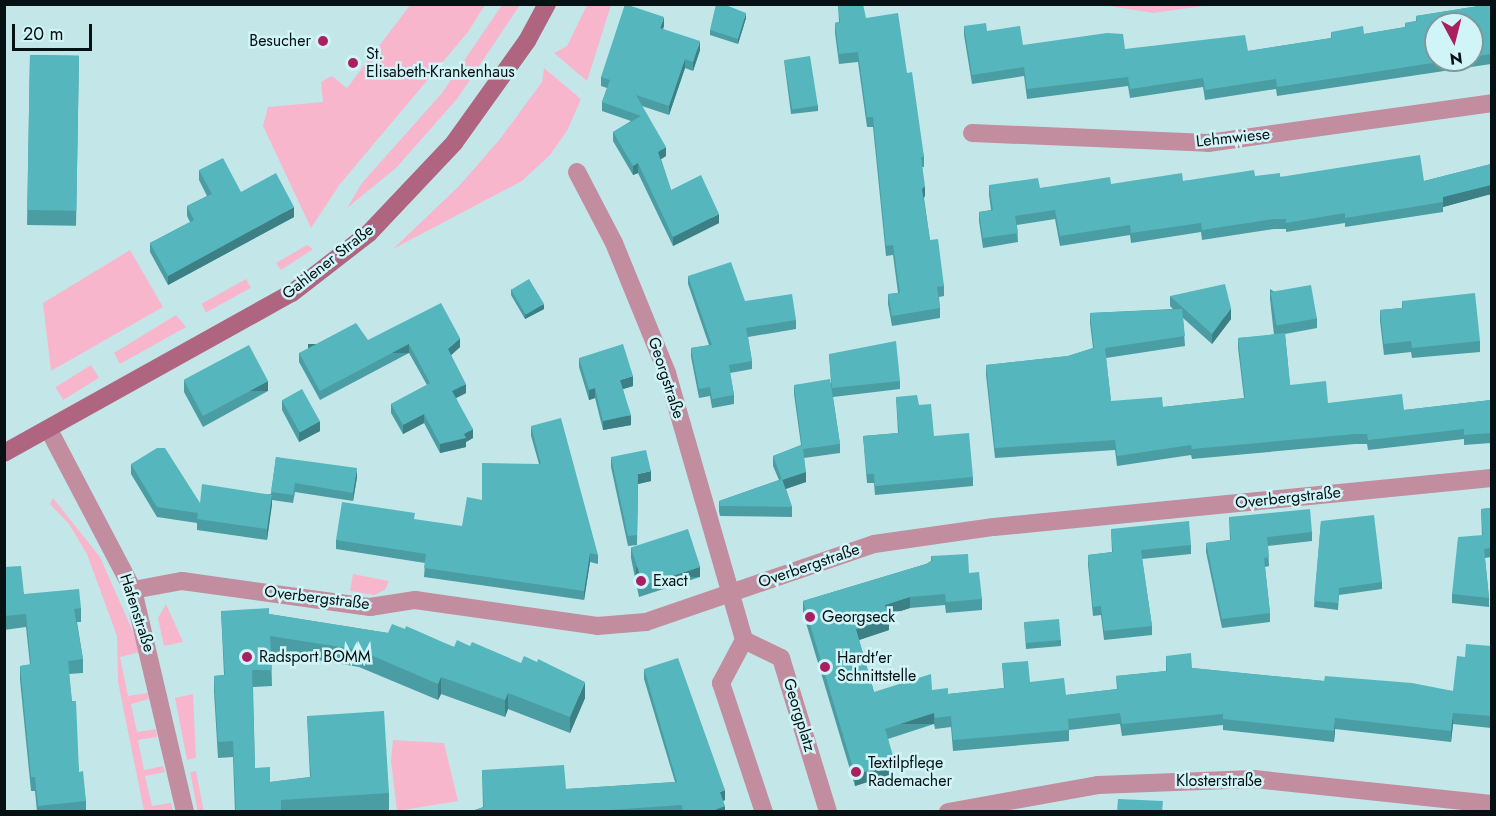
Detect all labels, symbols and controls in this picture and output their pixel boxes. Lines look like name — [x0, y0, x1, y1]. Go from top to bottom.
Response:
scale bar — [15, 12, 94, 50]
north arrow — [1424, 12, 1484, 72]
text: 20 m — [23, 21, 63, 47]
place label: Besucher — [249, 31, 311, 51]
marker: Besucher — [316, 34, 330, 48]
place label: St. Elisabeth-Krankenhaus — [366, 44, 515, 82]
text: N — [1448, 46, 1464, 71]
marker: St. Elisabeth-Krankenhaus — [344, 54, 362, 72]
street label: Lehmwiese — [1195, 125, 1271, 151]
street label: Gahlener Straße — [279, 220, 377, 304]
street label: Georgstraße — [644, 335, 688, 421]
street label: Overbergstraße — [1234, 483, 1342, 513]
street label: Overbergstraße — [756, 540, 862, 592]
street label: Hafenstraße — [115, 571, 159, 655]
place label: Exact — [653, 571, 688, 591]
marker: Exact — [634, 574, 648, 588]
street label: Overbergstraße — [263, 582, 371, 614]
place label: Georgseck — [822, 607, 895, 627]
marker: Georgseck — [803, 610, 817, 624]
place label: Radsport BOMM — [259, 647, 371, 667]
place label: Hardt'er Schnittstelle — [837, 648, 916, 686]
marker: Radsport BOMM — [240, 650, 254, 664]
marker: Hardt'er Schnittstelle — [818, 660, 832, 674]
street label: Georgplatz — [779, 676, 819, 754]
place label: Textilpflege Rademacher — [868, 753, 952, 791]
marker: Textilpflege Rademacher — [849, 765, 863, 779]
street label: Klosterstraße — [1176, 771, 1262, 791]

